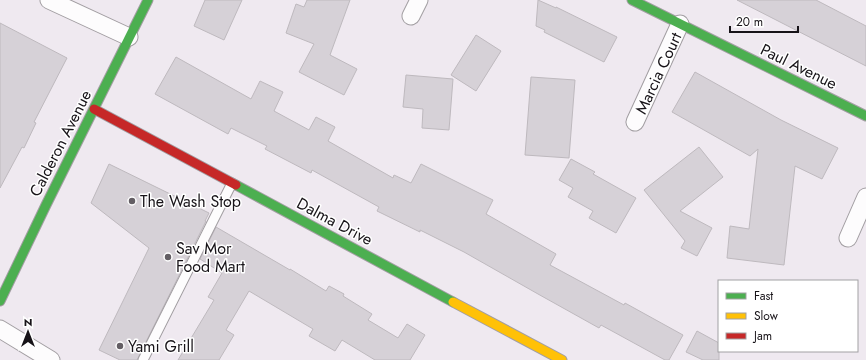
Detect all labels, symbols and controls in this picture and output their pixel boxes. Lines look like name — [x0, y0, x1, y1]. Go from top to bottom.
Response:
scale bar — [730, 8, 798, 34]
text: 20 m — [736, 13, 763, 31]
street label: Marcia Court — [630, 28, 687, 118]
street label: Paul Avenue — [757, 38, 841, 95]
street label: Calderon Avenue — [24, 86, 97, 200]
place label: The Wash Stop — [140, 190, 241, 213]
street label: Dalma Drive — [293, 192, 377, 251]
marker: The Wash Stop — [127, 196, 137, 206]
place label: Sav Mor Food Mart — [176, 237, 245, 278]
marker: Sav Mor Food Mart — [163, 252, 173, 262]
legend — [718, 280, 858, 352]
text: Fast — [754, 287, 773, 305]
text: Slow — [754, 307, 779, 325]
north arrow — [8, 312, 48, 352]
text: N — [24, 314, 32, 330]
text: Jam — [752, 327, 772, 345]
place label: Yami Grill — [128, 335, 194, 358]
marker: Yami Grill — [115, 341, 125, 351]

